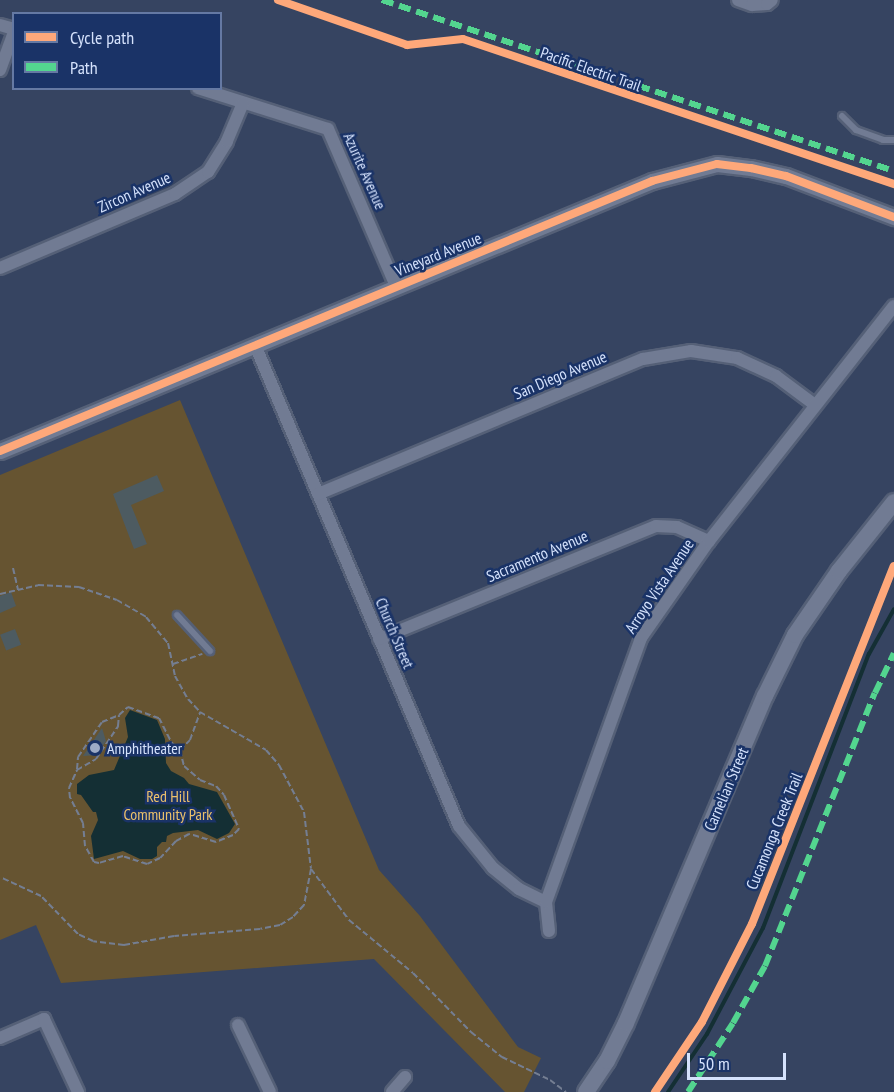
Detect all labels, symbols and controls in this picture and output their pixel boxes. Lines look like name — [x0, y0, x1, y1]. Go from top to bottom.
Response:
legend — [12, 12, 222, 90]
text: Cycle path — [70, 26, 134, 49]
street label: Pacific Electric Trail — [538, 43, 644, 95]
text: Path — [70, 56, 98, 79]
street label: Azurite Avenue — [339, 129, 391, 213]
street label: Zircon Avenue — [94, 167, 174, 217]
street label: Vineyard Avenue — [392, 228, 484, 280]
street label: San Diego Avenue — [510, 347, 610, 403]
street label: Sacramento Avenue — [483, 526, 591, 586]
street label: Arroyo Vista Avenue — [620, 535, 698, 637]
street label: Church Street — [372, 595, 418, 671]
place label: Amphitheater — [107, 738, 182, 758]
marker: Amphitheater — [88, 741, 102, 755]
street label: Carnelian Street — [700, 744, 752, 834]
street label: Cucamonga Creek Trail — [742, 769, 806, 893]
park label: Red Hill Community Park — [123, 786, 213, 824]
scale bar — [690, 1041, 789, 1079]
text: 50 m — [698, 1052, 730, 1075]

